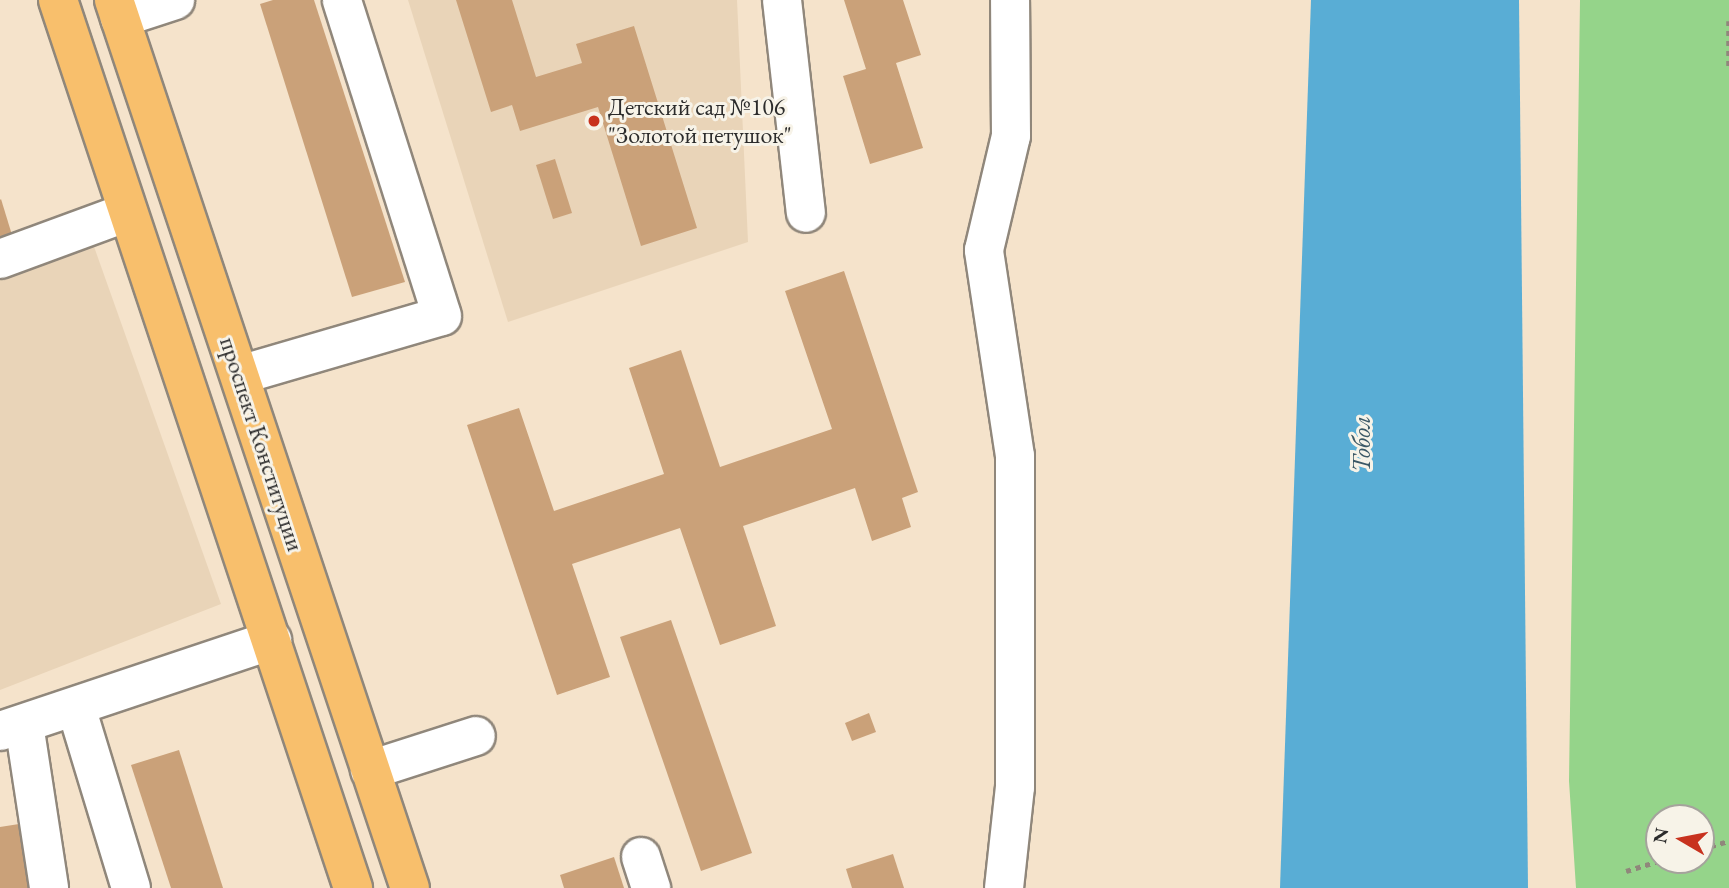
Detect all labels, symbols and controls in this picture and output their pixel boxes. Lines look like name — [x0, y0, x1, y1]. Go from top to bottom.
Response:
place label: Детский сад №106 "Золотой петушок" — [608, 93, 792, 149]
marker: Детский сад №106 "Золотой петушок" — [586, 113, 602, 129]
street label: проспект Конституции — [214, 333, 310, 555]
water label: Тобол — [1346, 416, 1378, 472]
north arrow — [1645, 804, 1715, 874]
text: N — [1647, 826, 1674, 845]

